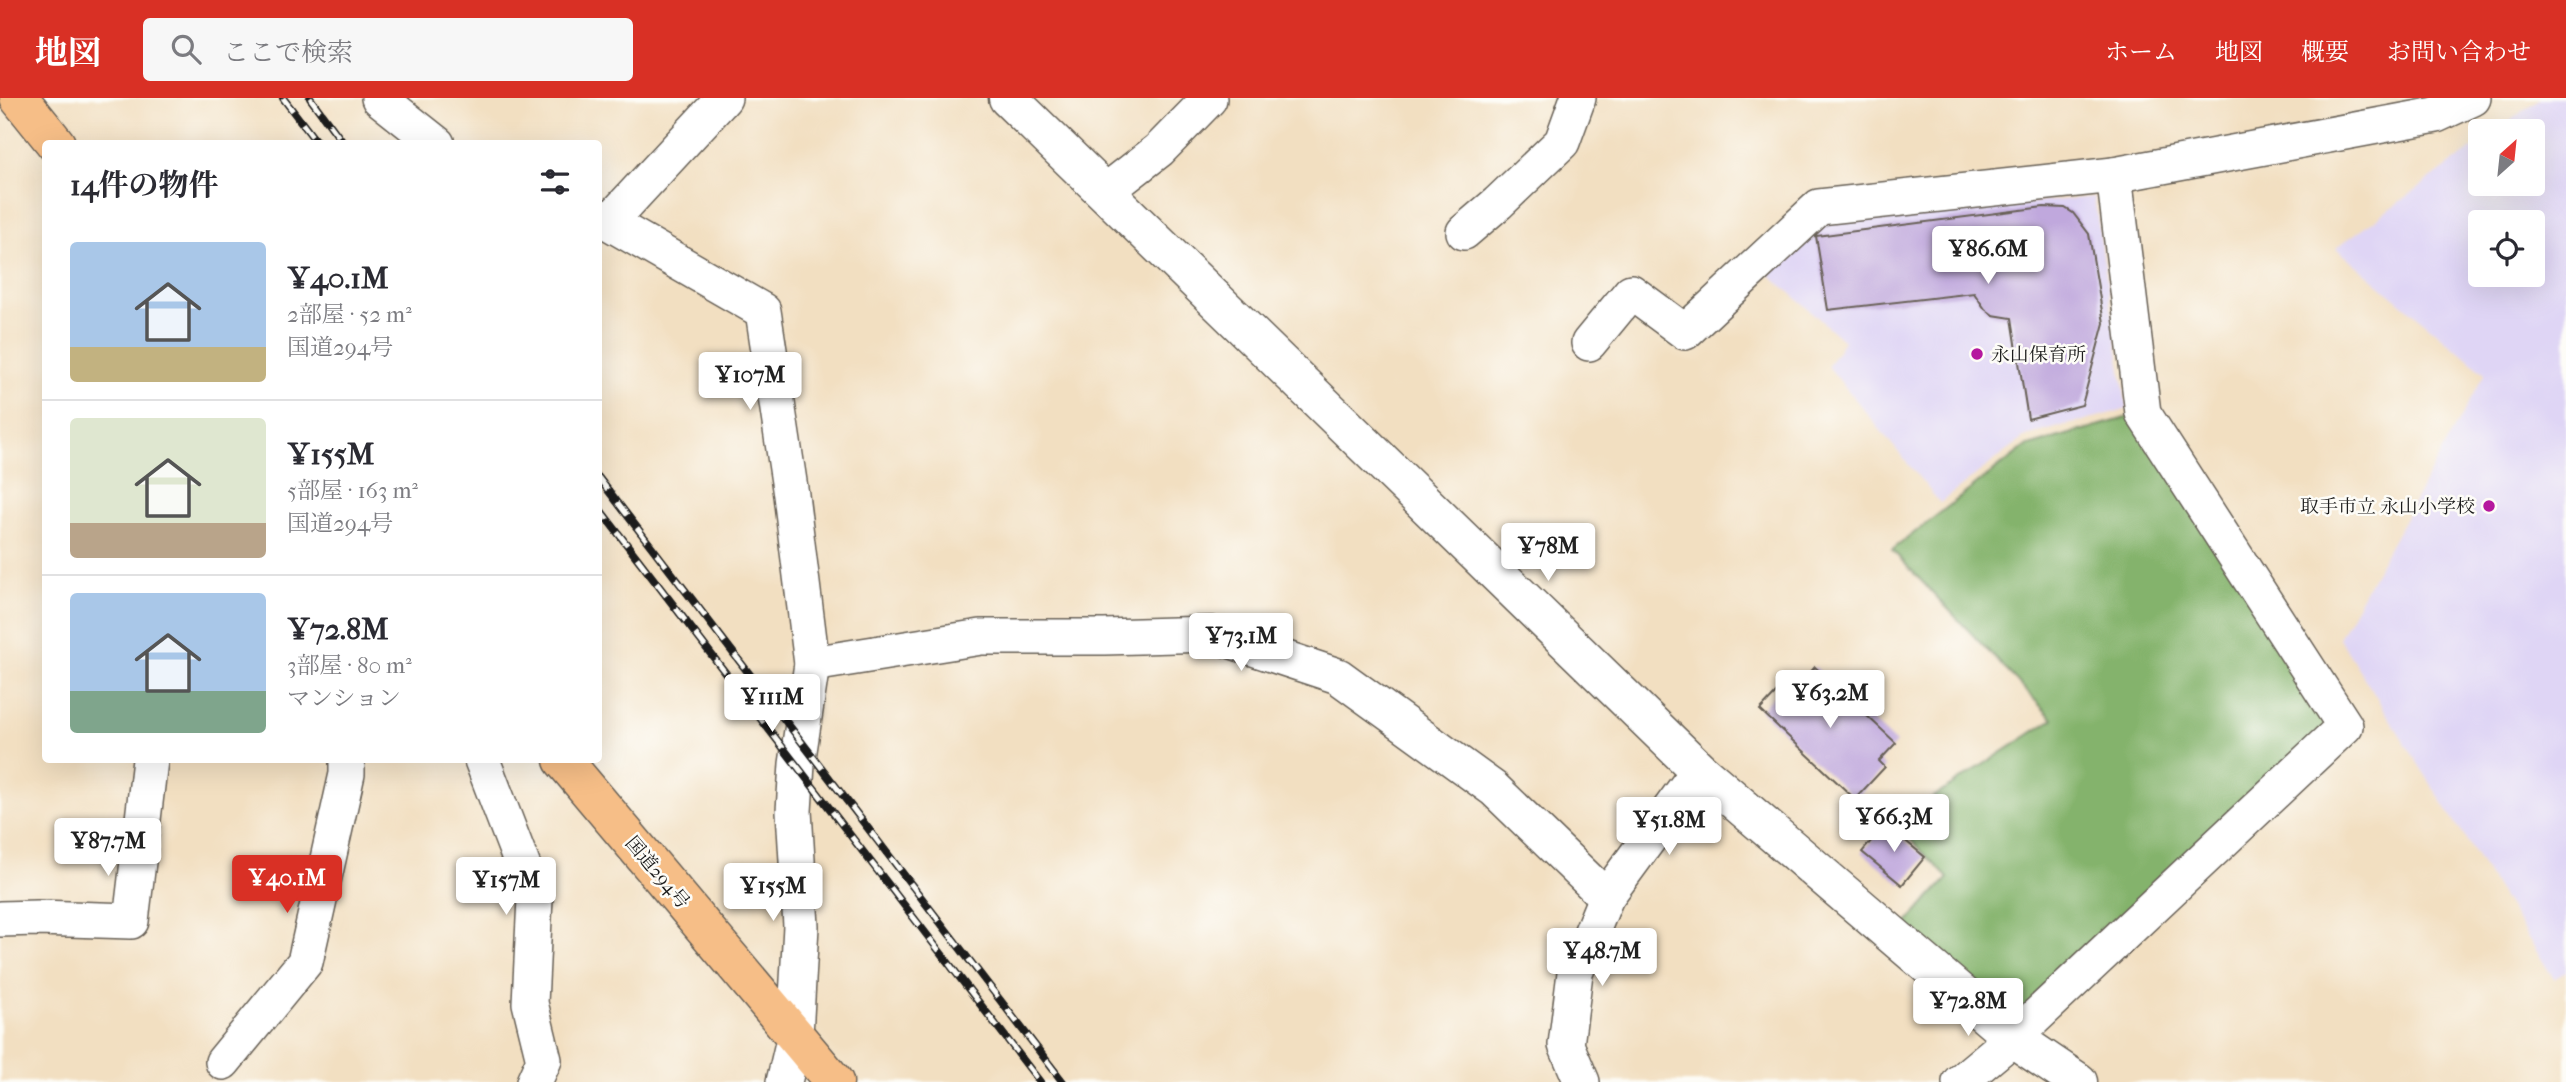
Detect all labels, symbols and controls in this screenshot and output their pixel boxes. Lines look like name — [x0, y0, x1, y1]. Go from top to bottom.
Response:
search box — [143, 18, 633, 81]
icon: search — [167, 30, 205, 68]
text: 地図 — [35, 34, 101, 73]
text: ここで検索 — [223, 37, 353, 68]
text: ホーム — [2105, 38, 2177, 66]
text: 地図 — [2215, 38, 2263, 66]
text: 概要 — [2301, 38, 2349, 66]
text: お問い合わせ — [2387, 38, 2531, 66]
north arrow — [2468, 119, 2544, 196]
map controls — [2468, 119, 2545, 287]
icon: filters — [536, 163, 574, 201]
text: 14件の物件 — [70, 168, 218, 203]
button: locate — [2468, 210, 2545, 287]
pin: ¥86.6M — [1931, 226, 2045, 286]
text: ¥86.6M — [1948, 235, 2028, 262]
text: ¥40.1M — [287, 261, 389, 296]
icon: home — [126, 270, 210, 354]
text: 2部屋 · 52 m² — [287, 301, 412, 328]
text: 国道294号 — [287, 334, 393, 361]
place label: 永山保育所 — [1991, 344, 2086, 366]
marker: 永山保育所 — [1969, 346, 1985, 362]
pin: ¥107M — [701, 352, 799, 412]
text: ¥107M — [715, 361, 785, 388]
text: ¥155M — [287, 437, 374, 472]
icon: home — [126, 446, 210, 530]
text: 5部屋 · 163 m² — [287, 477, 418, 504]
place label: 取手市立 永山小学校 — [2300, 496, 2475, 518]
marker: 取手市立 永山小学校 — [2481, 498, 2497, 514]
text: 国道294号 — [287, 510, 393, 537]
pin: ¥78M — [1507, 524, 1589, 583]
text: ¥78M — [1517, 532, 1579, 559]
text: ¥72.8M — [287, 612, 388, 647]
pin: ¥73.1M — [1184, 614, 1298, 673]
icon: home — [126, 621, 210, 705]
text: ¥73.1M — [1205, 622, 1277, 649]
text: 3部屋 · 80 m² — [287, 652, 412, 679]
pin: ¥63.2M — [1773, 670, 1887, 730]
pin: ¥111M — [723, 674, 821, 734]
text: ¥63.2M — [1791, 679, 1869, 706]
text: ¥111M — [740, 683, 804, 710]
text: マンション — [287, 685, 401, 712]
pin: ¥66.3M — [1837, 794, 1951, 854]
pin: ¥51.8M — [1612, 798, 1726, 857]
text: ¥66.3M — [1855, 803, 1933, 830]
text: ¥51.8M — [1632, 806, 1706, 833]
pin: ¥87.7M — [51, 818, 165, 878]
text: ¥87.7M — [70, 827, 146, 854]
street label: 国道294号 — [621, 832, 694, 913]
pin: ¥40.1M — [230, 856, 344, 915]
pin: ¥157M — [457, 858, 555, 917]
text: ¥40.1M — [248, 864, 326, 891]
pin: ¥155M — [724, 864, 822, 923]
text: ¥157M — [472, 866, 540, 893]
text: ¥155M — [740, 872, 806, 899]
pin: ¥48.7M — [1545, 928, 1659, 988]
text: ¥48.7M — [1563, 937, 1641, 964]
pin: ¥72.8M — [1911, 978, 2025, 1038]
text: ¥72.8M — [1929, 987, 2007, 1014]

